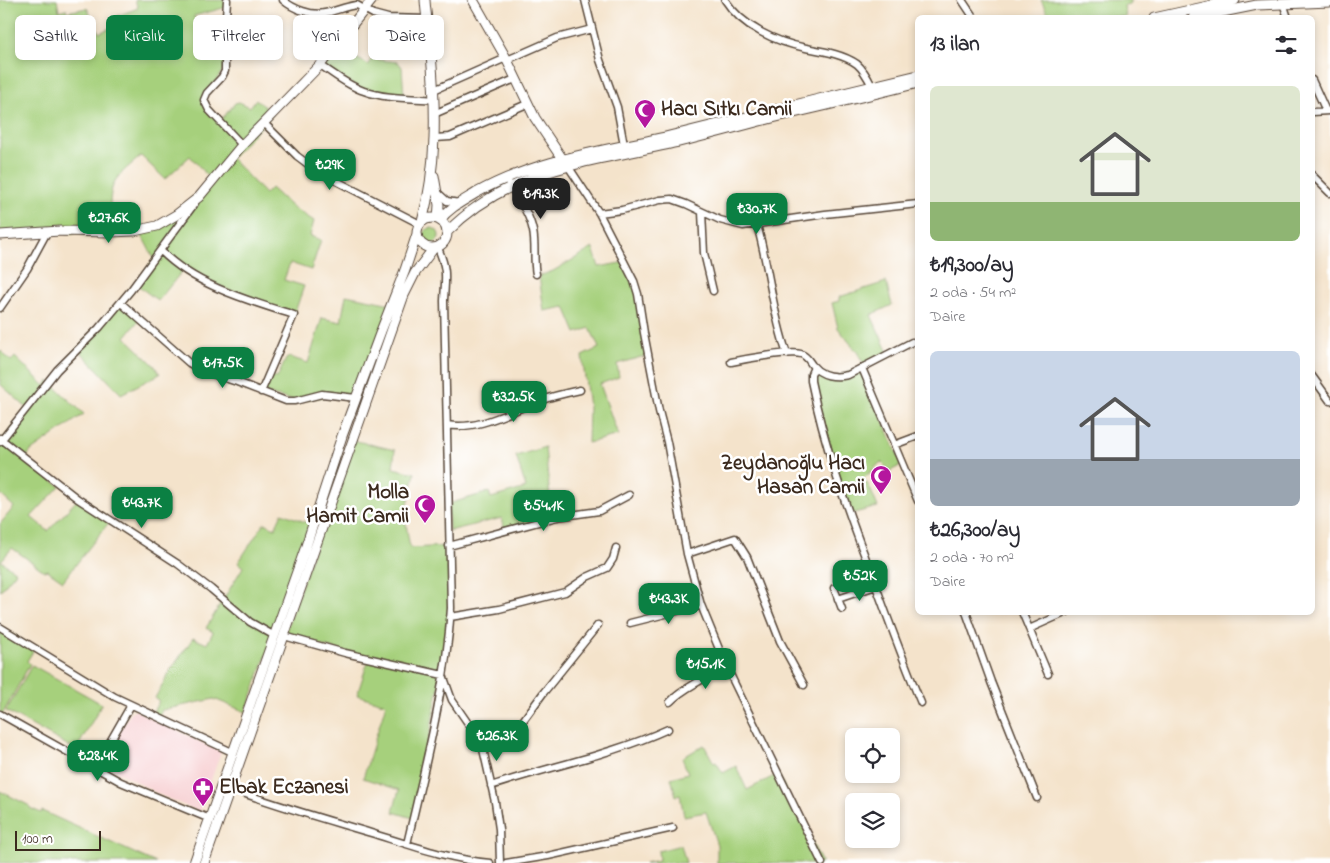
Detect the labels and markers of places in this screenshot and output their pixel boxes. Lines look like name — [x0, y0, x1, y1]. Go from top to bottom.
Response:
place label: Hacı Sıtkı Camii — [661, 95, 792, 125]
mosque icon: Hacı Sıtkı Camii — [633, 98, 657, 129]
pin: ₺29K — [300, 148, 360, 191]
pin: ₺19.3K — [500, 178, 582, 220]
pin: ₺30.7K — [716, 192, 798, 235]
pin: ₺27.6K — [68, 202, 150, 244]
pin: ₺17.5K — [182, 346, 264, 389]
pin: ₺32.5K — [473, 380, 555, 423]
place label: Zeydanoğlu Hacı Hasan Camii — [721, 449, 865, 503]
mosque icon: Zeydanoğlu Hacı Hasan Camii — [869, 464, 893, 495]
place label: Molla Hamit Camii — [306, 478, 409, 532]
pin: ₺43.7K — [101, 486, 183, 529]
pin: ₺54.1K — [503, 490, 585, 532]
mosque icon: Molla Hamit Camii — [413, 493, 437, 524]
pin: ₺52K — [830, 560, 890, 602]
pin: ₺43.3K — [628, 582, 710, 625]
pin: ₺15.1K — [665, 648, 747, 690]
pin: ₺26.3K — [456, 720, 538, 762]
pin: ₺28.4K — [57, 740, 139, 782]
place label: Elbak Eczanesi — [219, 773, 349, 803]
pharmacy icon: Elbak Eczanesi — [191, 776, 215, 807]

